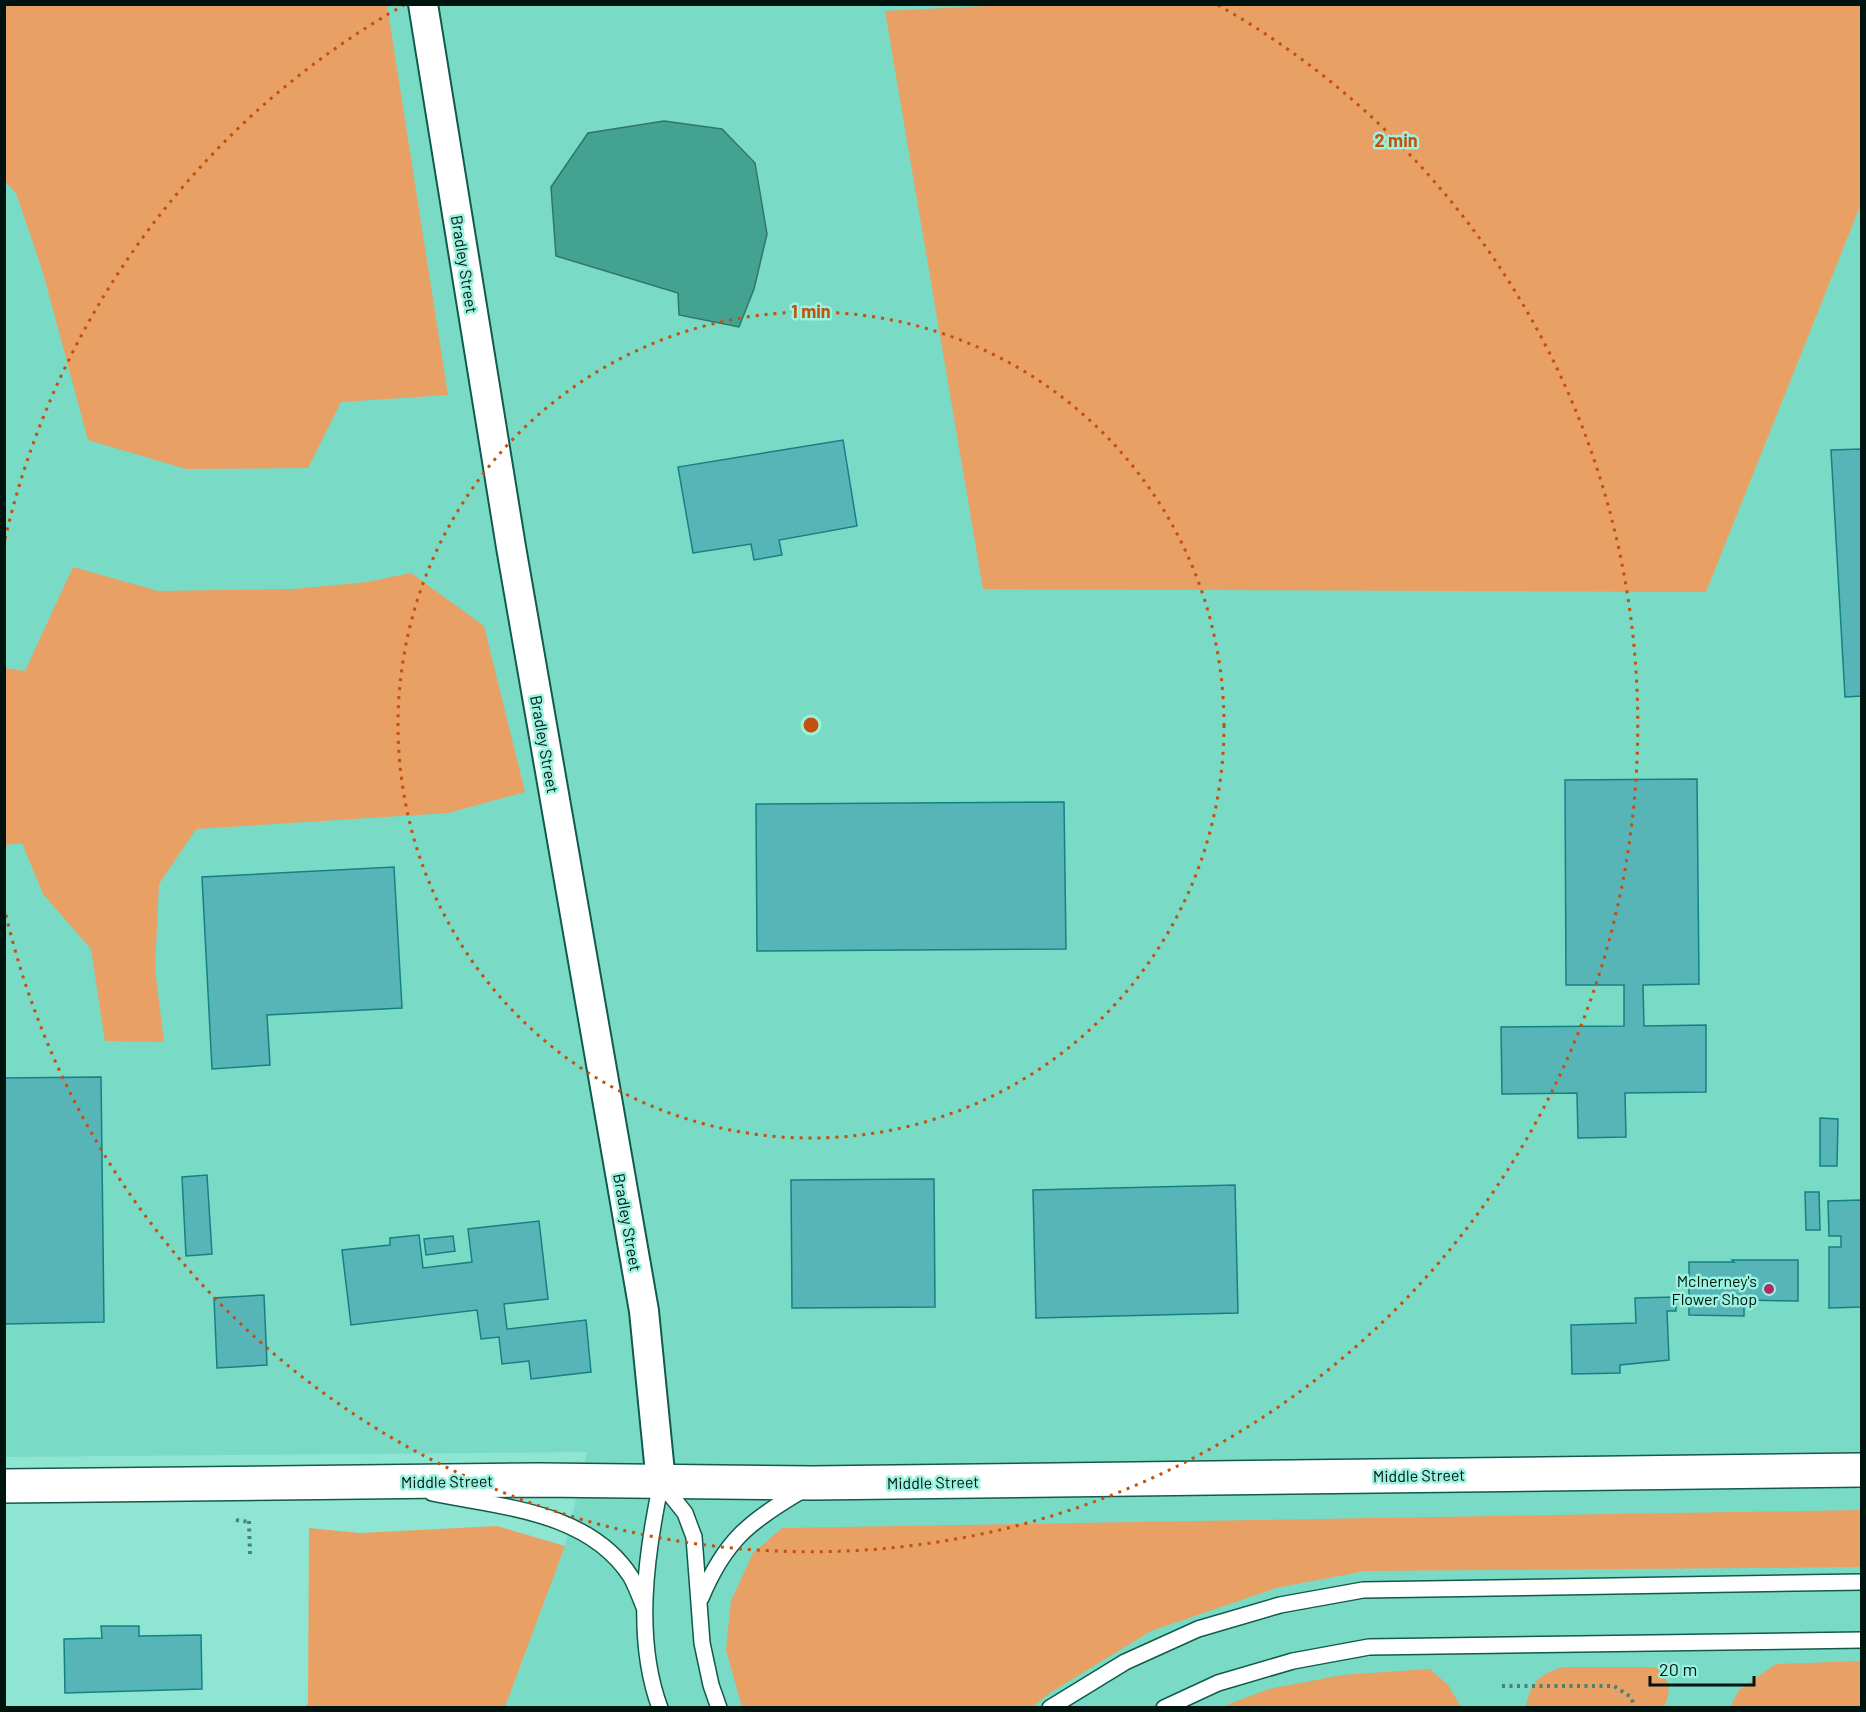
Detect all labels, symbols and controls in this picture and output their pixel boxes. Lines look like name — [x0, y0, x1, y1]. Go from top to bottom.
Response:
text: 2 min — [1374, 129, 1418, 151]
street label: Bradley Street — [448, 214, 482, 314]
text: 1 min — [791, 300, 831, 322]
street label: Bradley Street — [527, 694, 563, 794]
centre of rings — [801, 715, 821, 735]
street label: Bradley Street — [610, 1172, 646, 1272]
place label: McInerney's Flower Shop — [1672, 1271, 1757, 1308]
marker: McInerney's Flower Shop — [1762, 1282, 1776, 1296]
street label: Middle Street — [1373, 1465, 1465, 1485]
street label: Middle Street — [401, 1471, 493, 1491]
street label: Middle Street — [887, 1472, 979, 1492]
scale bar — [1650, 1649, 1754, 1687]
text: 20 m — [1659, 1658, 1697, 1680]

